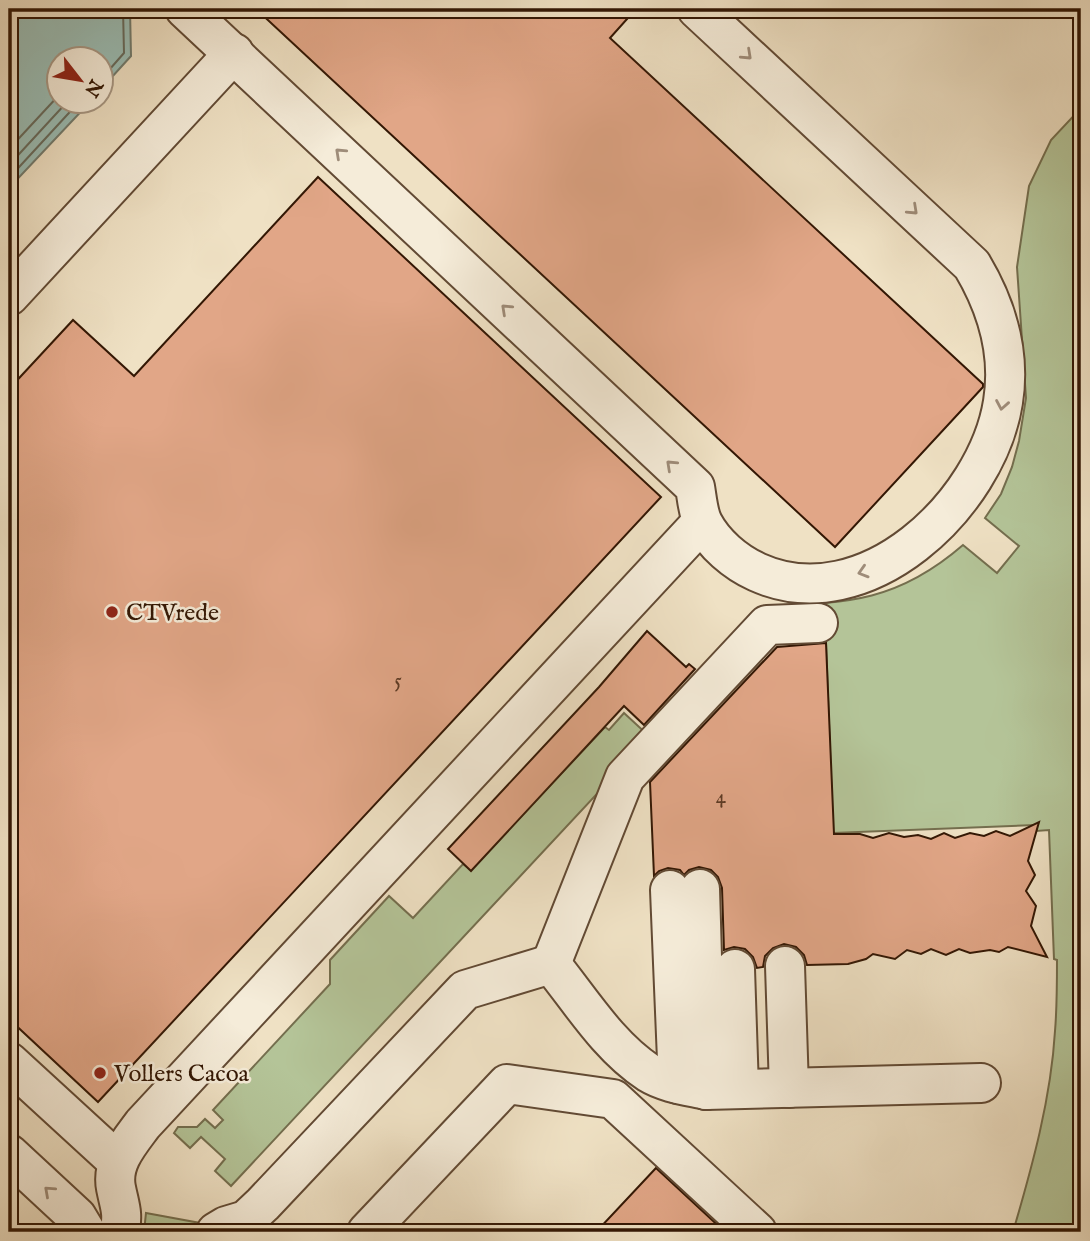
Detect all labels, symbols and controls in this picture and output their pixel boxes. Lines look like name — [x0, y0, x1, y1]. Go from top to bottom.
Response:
north arrow — [46, 46, 116, 116]
one-way arrow — [739, 47, 752, 60]
text: N — [78, 74, 108, 101]
one-way arrow — [335, 149, 348, 162]
one-way arrow — [905, 202, 918, 214]
one-way arrow — [501, 304, 514, 317]
one-way arrow — [995, 399, 1010, 411]
one-way arrow — [667, 460, 680, 473]
one-way arrow — [857, 564, 869, 579]
place label: CTVrede — [126, 598, 219, 629]
marker: CTVrede — [104, 604, 120, 620]
house number: 5 — [394, 668, 402, 695]
house number: 4 — [716, 784, 727, 811]
place label: Vollers Cacoa — [113, 1059, 250, 1090]
marker: Vollers Cacoa — [92, 1065, 108, 1081]
one-way arrow — [44, 1187, 57, 1200]

